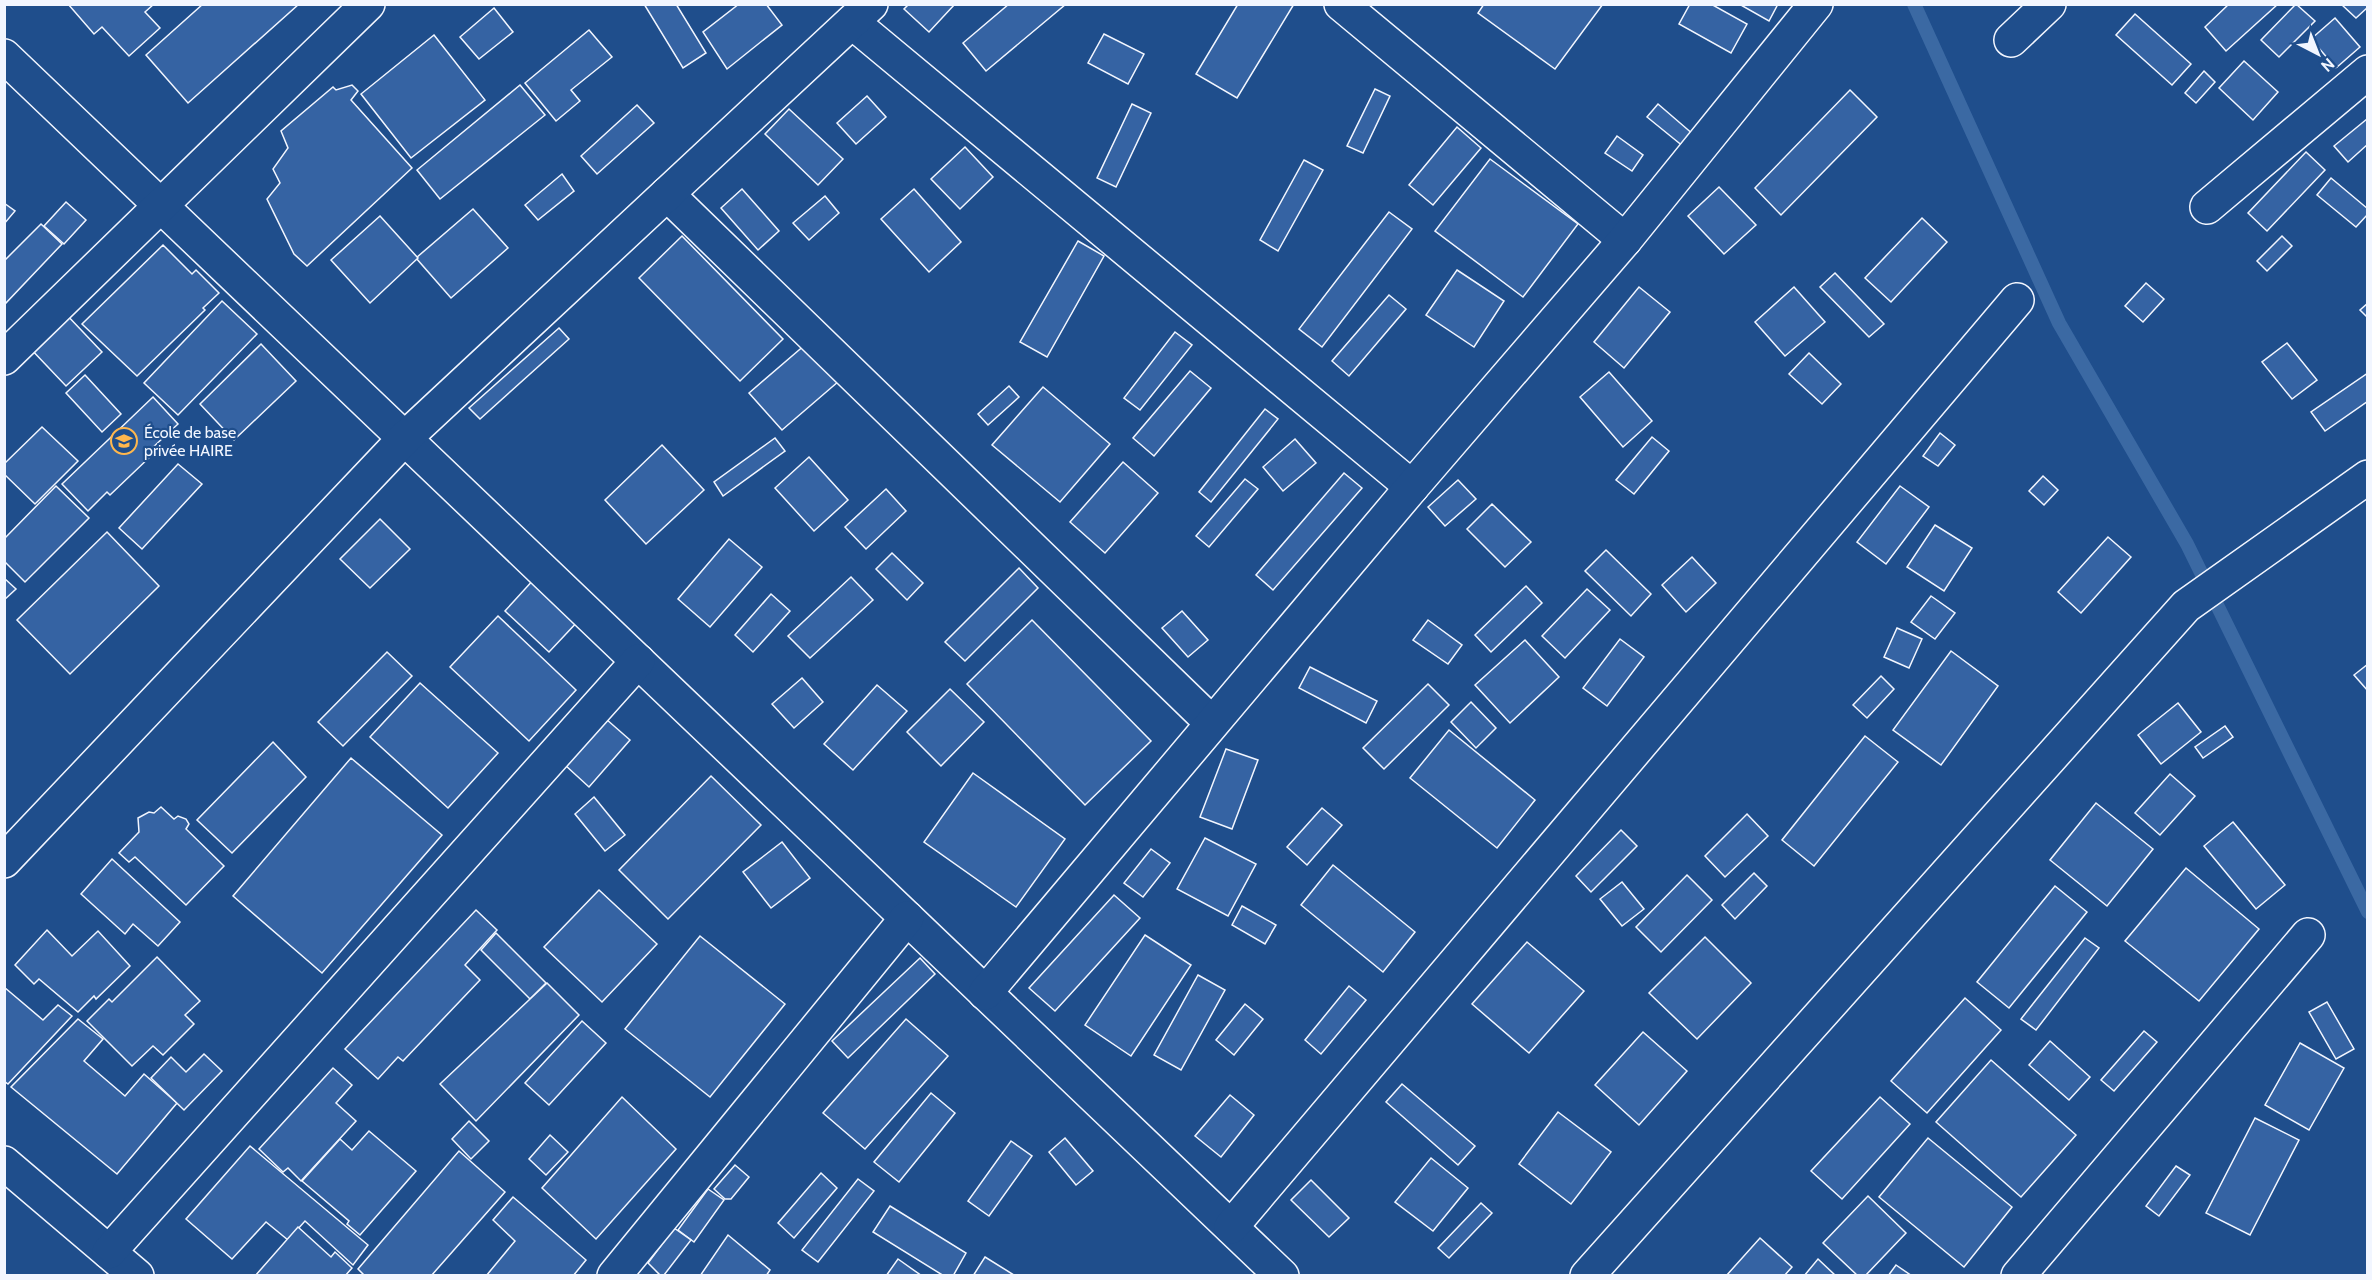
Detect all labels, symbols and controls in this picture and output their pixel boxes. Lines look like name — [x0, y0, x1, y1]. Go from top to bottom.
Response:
north arrow — [2288, 24, 2348, 84]
text: N — [2317, 54, 2338, 76]
place label: École de base privée HAIRE — [144, 423, 236, 460]
school or university icon: École de base privée HAIRE — [109, 426, 139, 456]

